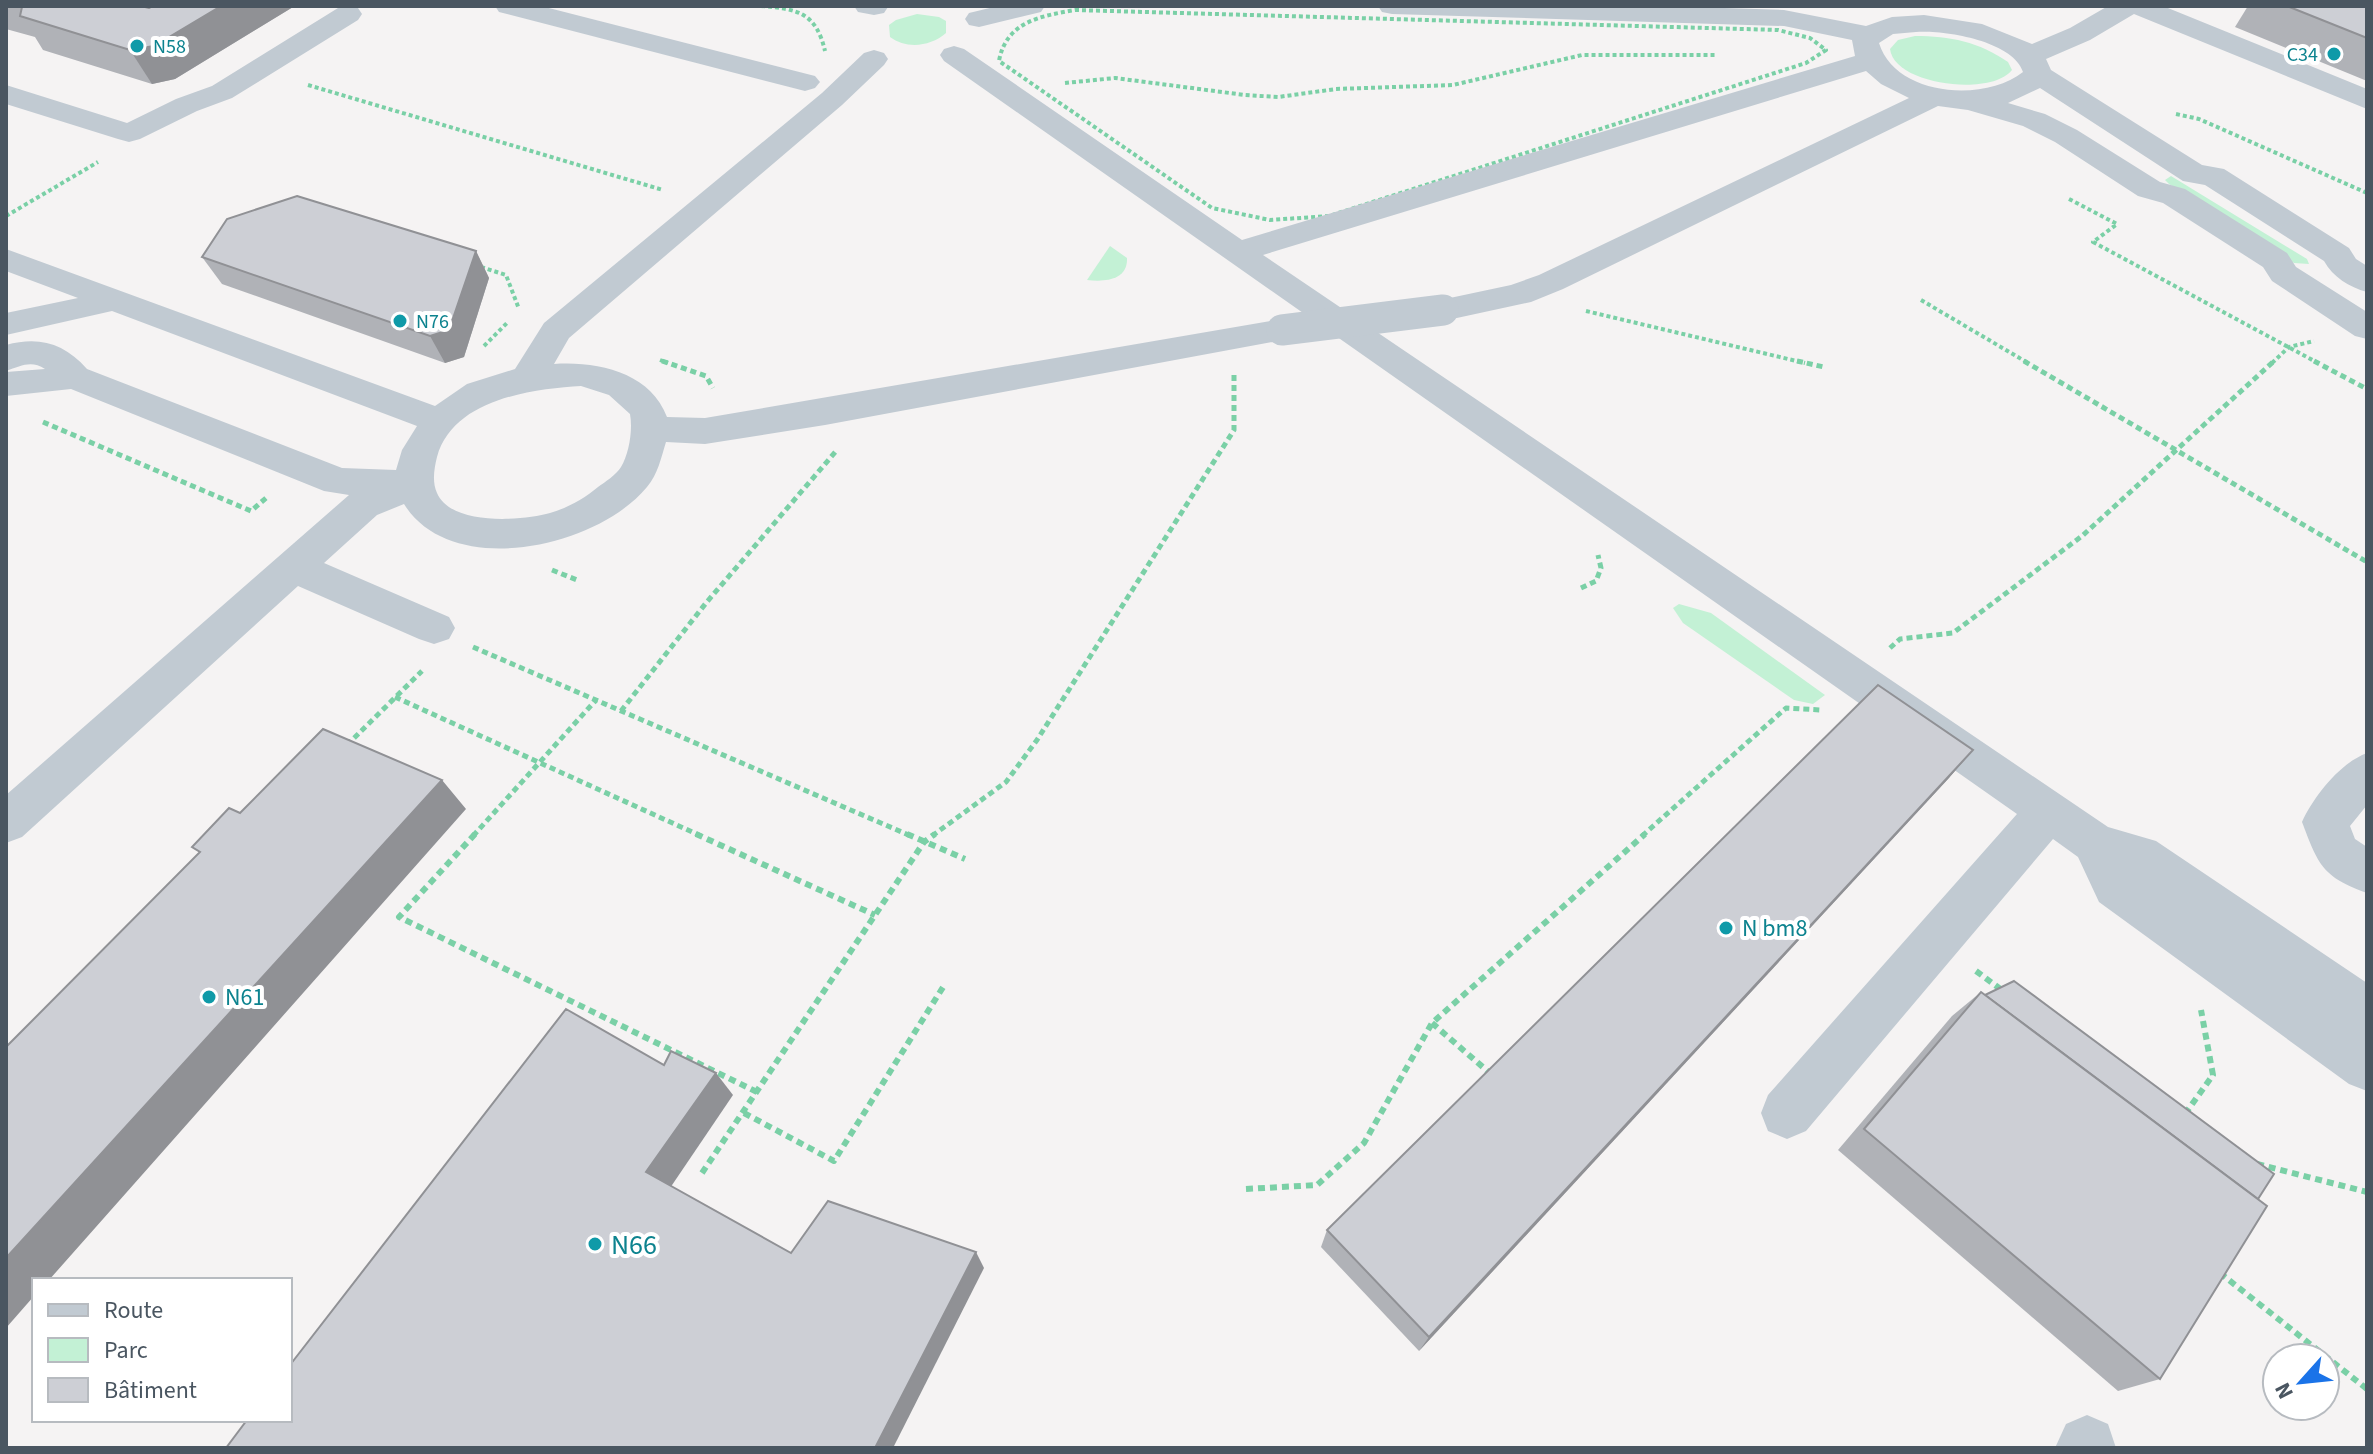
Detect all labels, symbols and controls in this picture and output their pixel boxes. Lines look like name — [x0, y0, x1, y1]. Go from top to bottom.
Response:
place label: N58 — [153, 33, 186, 61]
marker: N58 — [128, 37, 146, 55]
place label: C34 — [2287, 41, 2318, 69]
marker: C34 — [2325, 45, 2343, 63]
place label: N76 — [416, 308, 449, 336]
marker: N76 — [391, 312, 409, 330]
place label: N bm8 — [1742, 911, 1807, 946]
marker: N bm8 — [1717, 919, 1735, 937]
place label: N61 — [225, 980, 264, 1015]
marker: N61 — [200, 988, 218, 1006]
place label: N66 — [611, 1225, 657, 1265]
marker: N66 — [586, 1235, 604, 1253]
legend — [32, 1278, 292, 1422]
text: Route — [104, 1293, 163, 1328]
text: Parc — [104, 1333, 148, 1368]
north arrow — [2261, 1342, 2341, 1422]
text: Bâtiment — [104, 1373, 197, 1408]
text: N — [2266, 1377, 2302, 1404]

